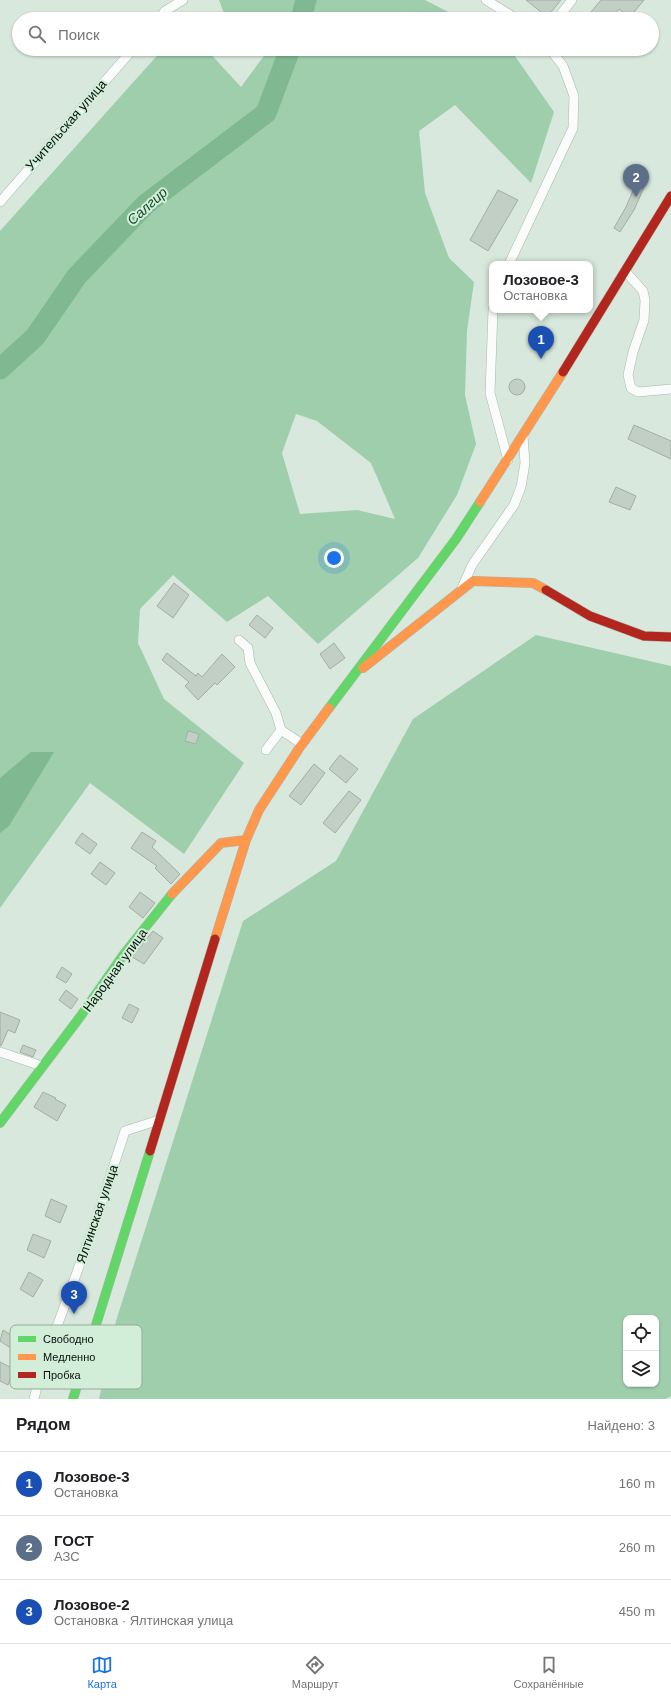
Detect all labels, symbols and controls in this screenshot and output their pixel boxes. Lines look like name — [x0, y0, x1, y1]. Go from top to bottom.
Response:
search box — [12, 12, 659, 56]
icon: search — [26, 23, 48, 45]
text: Поиск — [58, 26, 100, 43]
street label: Учительская улица — [22, 76, 110, 173]
pin: 2 — [623, 164, 649, 197]
water label: Салгир — [124, 184, 170, 228]
popup — [489, 261, 593, 313]
text: Лозовое-3 — [503, 271, 579, 288]
text: Остановка — [503, 288, 567, 303]
pin: 1 — [528, 326, 554, 359]
your location — [324, 548, 344, 568]
street label: Народная улица — [80, 925, 151, 1015]
street label: Ялтинская улица — [73, 1162, 121, 1265]
pin: 3 — [61, 1281, 87, 1314]
map controls — [623, 1315, 659, 1387]
button: locate — [623, 1315, 659, 1351]
legend — [10, 1325, 142, 1389]
text: Свободно — [43, 1333, 94, 1345]
text: Медленно — [43, 1351, 95, 1363]
button: layers — [623, 1351, 659, 1387]
text: Пробка — [43, 1369, 81, 1381]
text: Рядом — [16, 1415, 71, 1434]
text: Найдено: 3 — [587, 1418, 655, 1433]
text: Лозовое-3 — [54, 1468, 130, 1485]
text: 1 — [25, 1476, 33, 1491]
text: 160 m — [619, 1476, 655, 1491]
text: Остановка — [54, 1485, 118, 1500]
text: ГОСТ — [54, 1532, 94, 1549]
text: 2 — [25, 1540, 33, 1555]
text: 260 m — [619, 1540, 655, 1555]
text: АЗС — [54, 1549, 80, 1564]
text: Лозовое-2 — [54, 1596, 130, 1613]
text: 3 — [25, 1604, 33, 1619]
text: 450 m — [619, 1604, 655, 1619]
text: Остановка · Ялтинская улица — [54, 1613, 233, 1628]
tab: Карта — [87, 1654, 117, 1690]
tab: Маршрут — [292, 1654, 339, 1690]
tab: Сохранённые — [514, 1654, 584, 1690]

